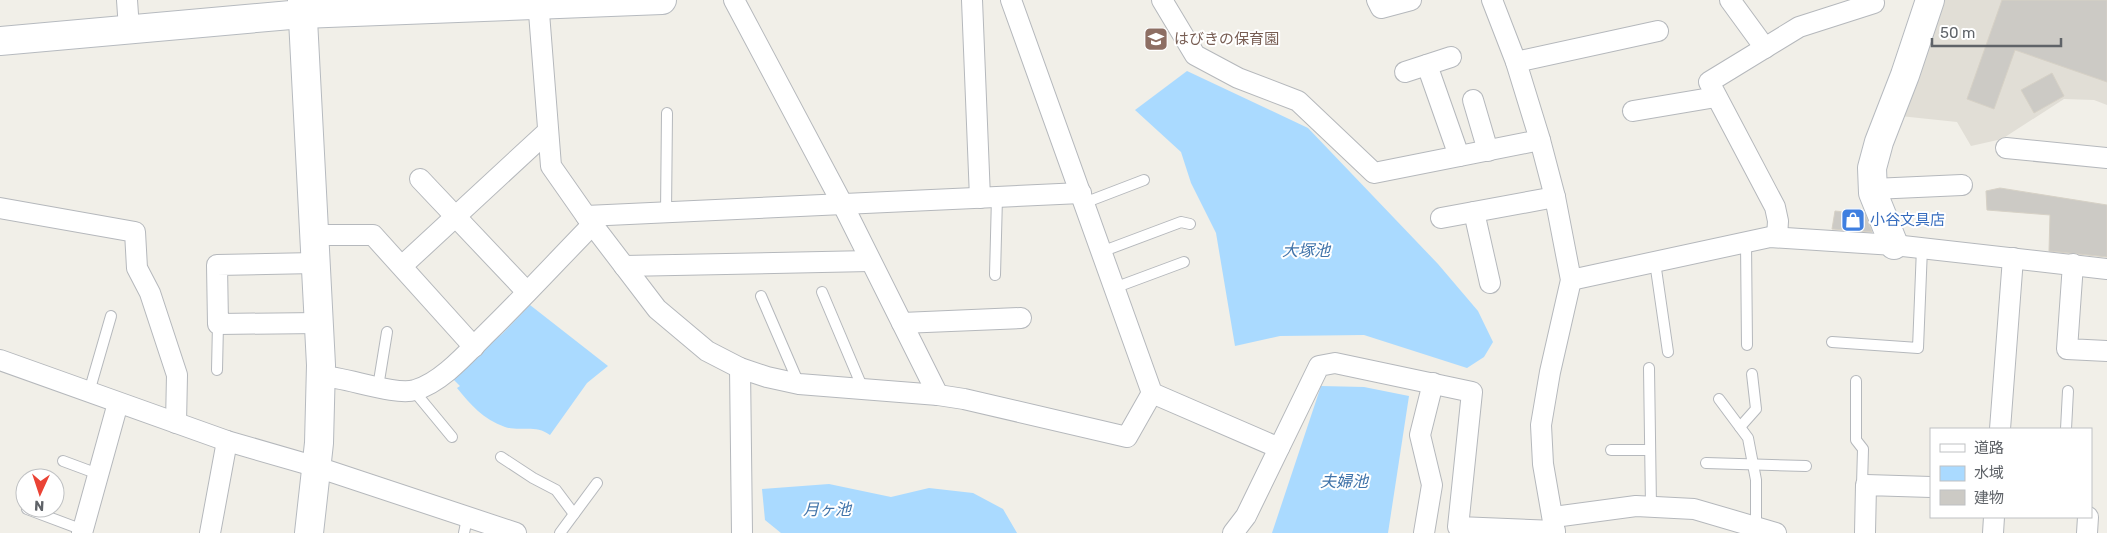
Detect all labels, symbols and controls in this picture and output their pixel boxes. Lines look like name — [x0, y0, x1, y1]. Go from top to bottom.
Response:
scale bar — [1932, 15, 2061, 47]
text: 50 m — [1940, 24, 1975, 42]
school or university icon: はびきの保育園 — [1143, 26, 1169, 52]
place label: はびきの保育園 — [1174, 30, 1279, 48]
shop icon: 小谷文具店 — [1840, 207, 1866, 233]
place label: 小谷文具店 — [1870, 211, 1945, 229]
water label: 大塚池 — [1282, 241, 1332, 260]
legend — [1930, 428, 2092, 518]
text: 道路 — [1974, 439, 2004, 457]
text: 水域 — [1974, 464, 2004, 482]
north arrow — [15, 468, 65, 518]
water label: 夫婦池 — [1320, 472, 1370, 491]
text: 建物 — [1974, 489, 2004, 507]
text: N — [34, 497, 45, 514]
water label: 月ヶ池 — [803, 500, 853, 519]

